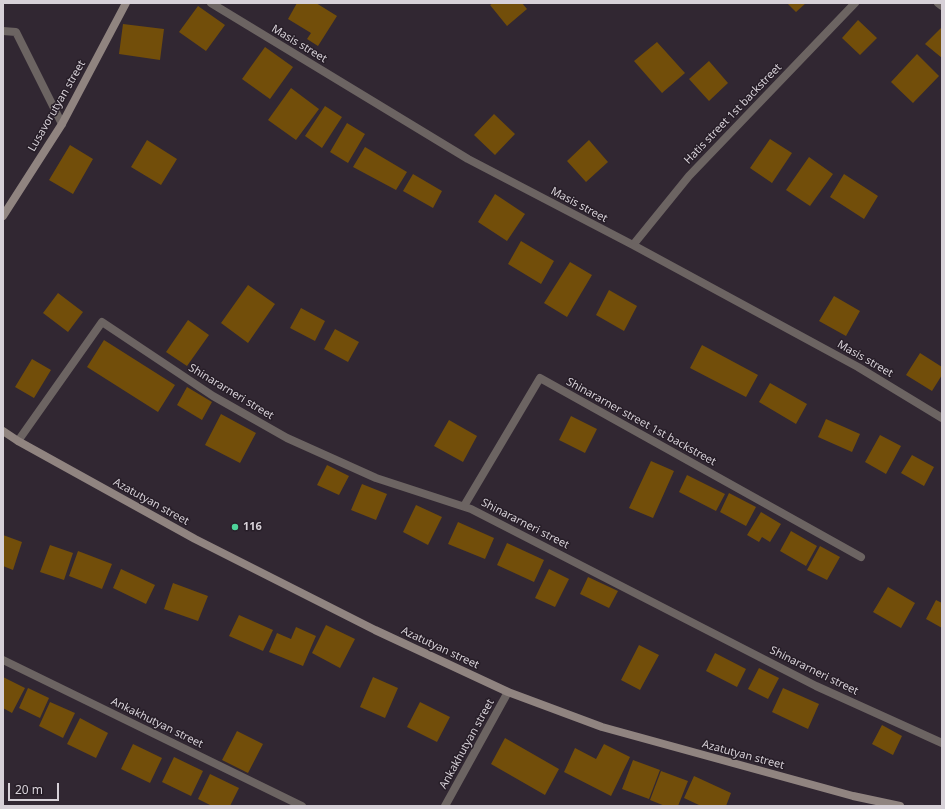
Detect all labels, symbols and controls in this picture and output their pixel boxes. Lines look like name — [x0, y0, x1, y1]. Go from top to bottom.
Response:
street label: Masis street — [269, 22, 329, 66]
street label: Lusavorutyan street — [26, 58, 88, 154]
street label: Hatis street 1st backstreet — [682, 61, 784, 167]
street label: Masis street — [548, 185, 610, 225]
street label: Masis street — [835, 338, 895, 380]
street label: Shinararneri street — [186, 361, 276, 423]
street label: Shinararner street 1st backstreet — [564, 375, 718, 469]
street label: Azatutyan street — [111, 476, 191, 528]
street label: Shinararneri street — [479, 496, 571, 552]
place label: 116 — [243, 520, 262, 534]
marker: 116 — [230, 522, 240, 532]
street label: Azatutyan street — [399, 624, 481, 672]
street label: Shinararneri street — [768, 644, 860, 698]
street label: Ankakhutyan street — [109, 695, 205, 751]
street label: Ankakhutyan street — [437, 697, 497, 791]
street label: Azatutyan street — [700, 738, 786, 772]
scale bar — [10, 775, 61, 801]
text: 20 m — [15, 781, 43, 798]

